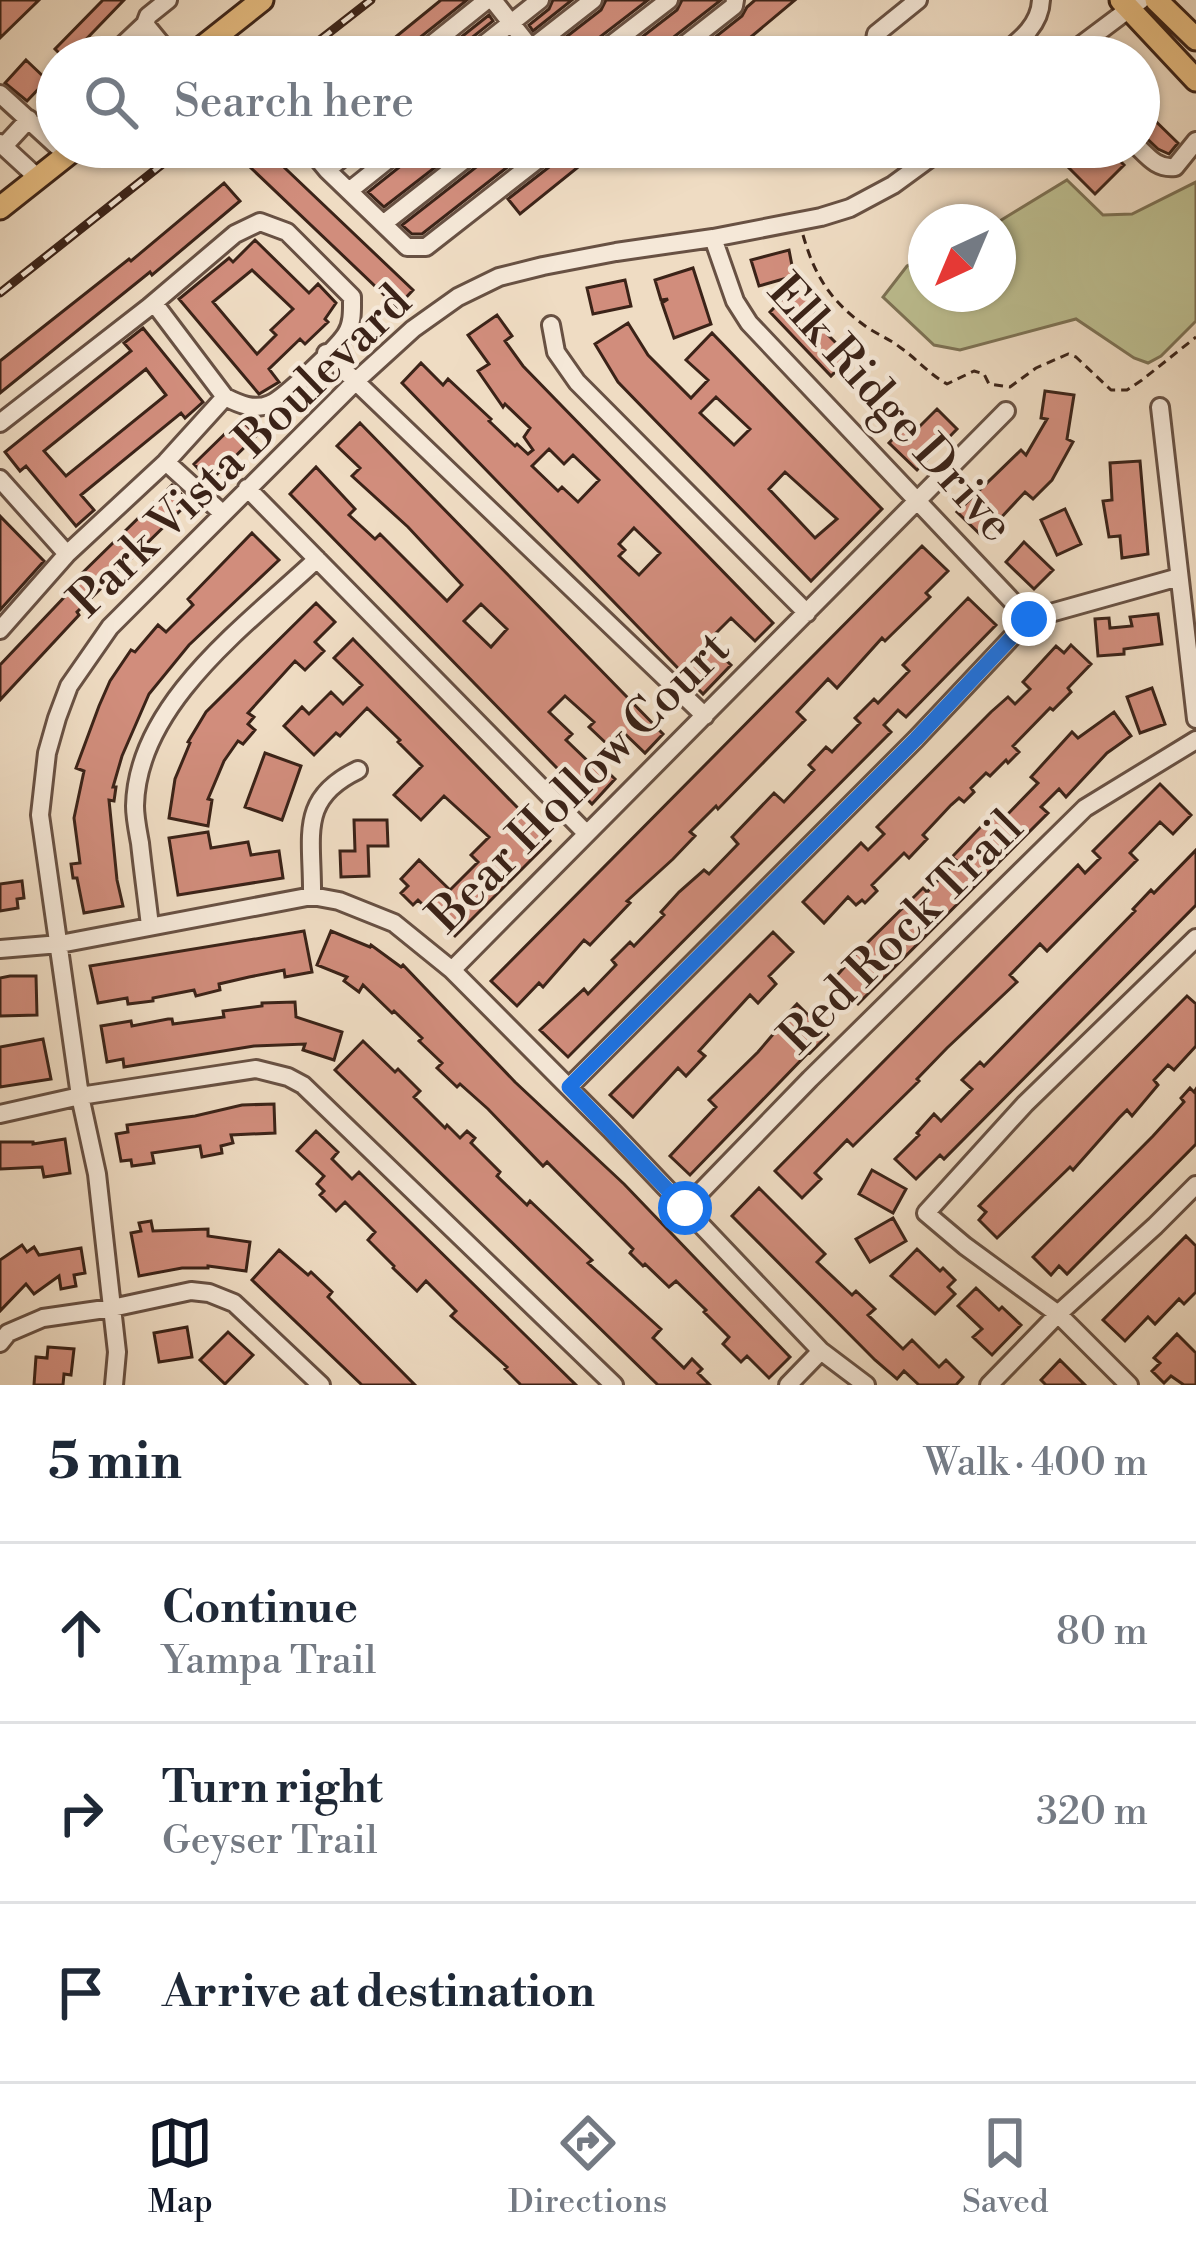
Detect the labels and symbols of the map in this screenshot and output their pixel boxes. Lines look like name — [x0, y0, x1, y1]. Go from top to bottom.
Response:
north arrow — [908, 204, 1016, 312]
street label: Elk Ridge Drive — [754, 263, 1026, 555]
street label: Park Vista Boulevard — [57, 273, 425, 631]
route end — [1002, 592, 1056, 646]
street label: Bear Hollow Court — [416, 620, 743, 947]
street label: Red Rock Trail — [768, 799, 1036, 1067]
route start — [658, 1181, 712, 1235]

